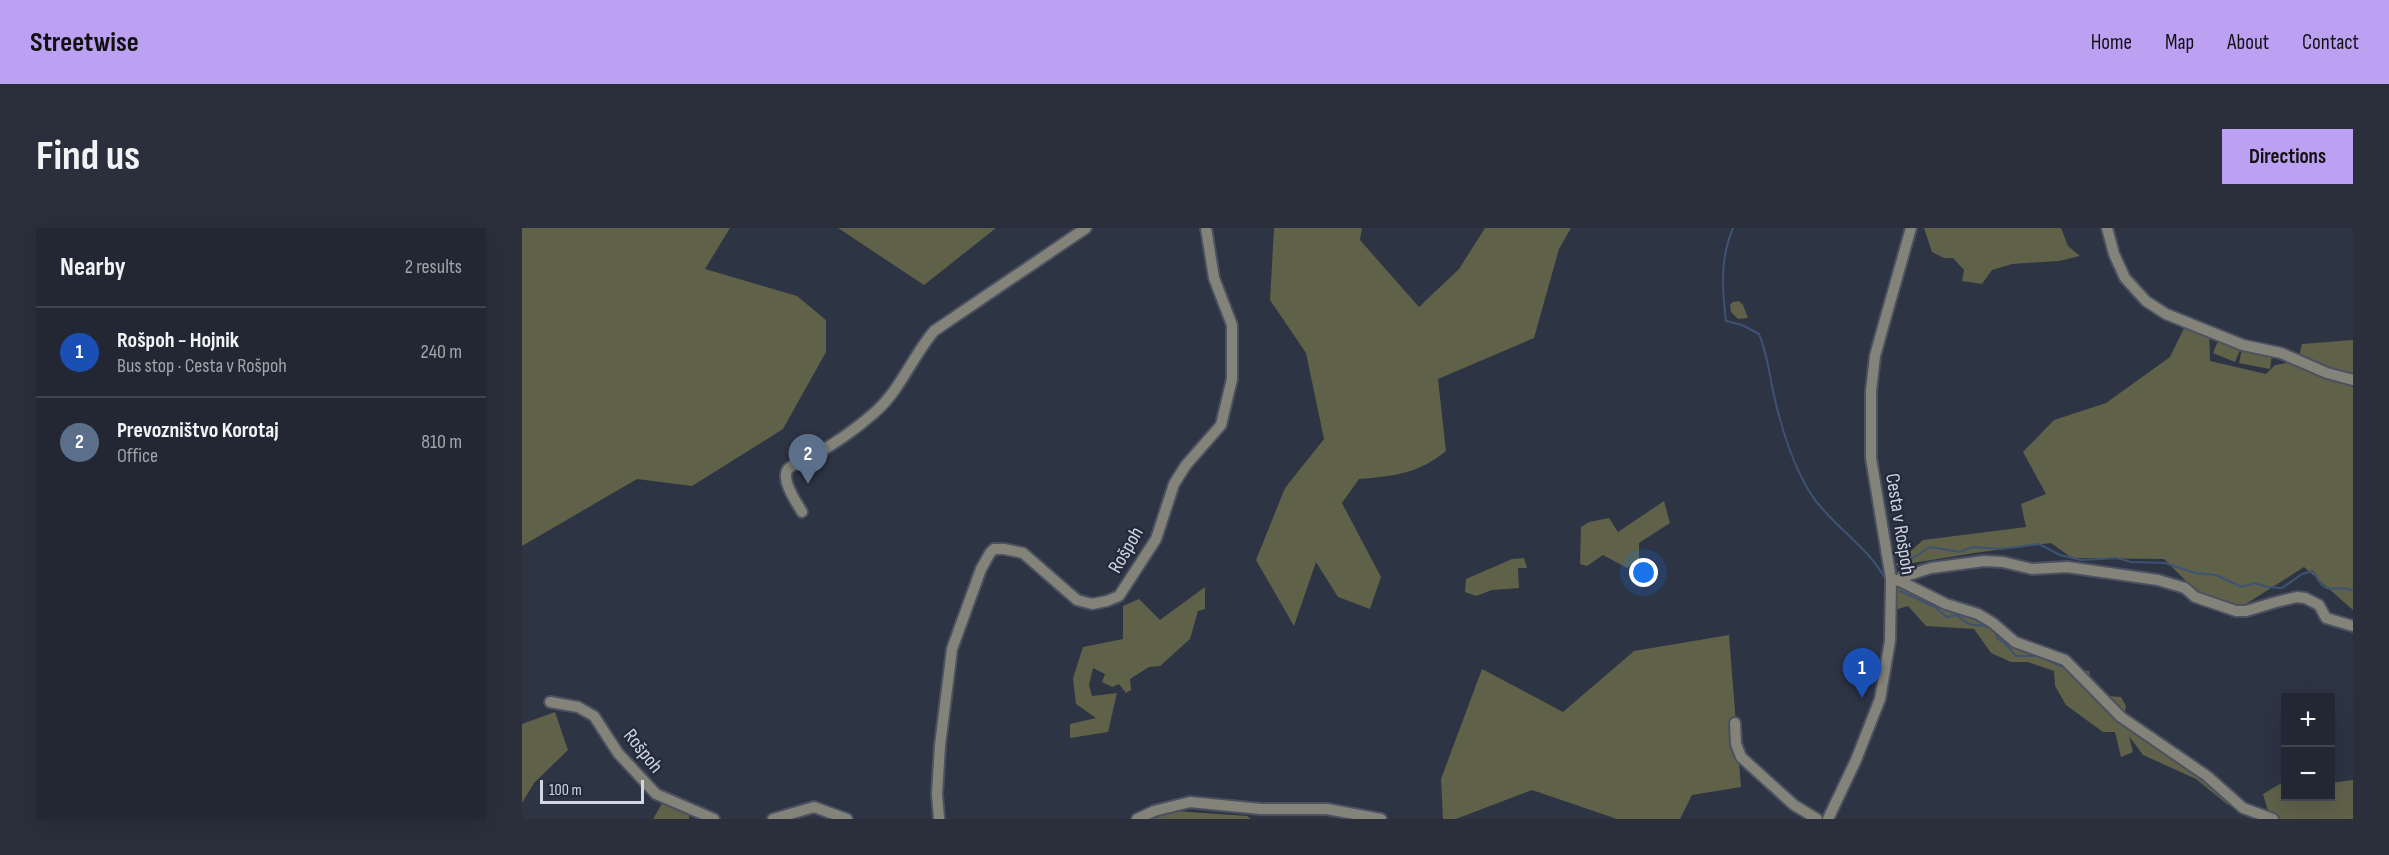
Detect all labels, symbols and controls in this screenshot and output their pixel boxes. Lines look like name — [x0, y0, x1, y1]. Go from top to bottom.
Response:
text: Streetwise — [30, 26, 139, 59]
text: Home — [2091, 30, 2132, 55]
text: Map — [2165, 30, 2194, 55]
text: About — [2227, 30, 2269, 55]
text: Contact — [2302, 30, 2359, 55]
button: Directions — [2222, 129, 2353, 184]
text: Find us — [36, 131, 140, 182]
text: Nearby — [60, 252, 126, 283]
text: 2 results — [405, 255, 462, 279]
text: Rošpoh - Hojnik — [117, 327, 239, 354]
text: 1 — [76, 340, 83, 364]
text: 240 m — [421, 340, 462, 364]
text: Bus stop · Cesta v Rošpoh — [117, 354, 287, 378]
text: Prevozništvo Korotaj — [117, 417, 279, 444]
text: 2 — [75, 430, 84, 454]
text: 810 m — [421, 430, 462, 454]
pin: 2 — [788, 434, 828, 484]
text: Office — [117, 444, 158, 468]
street label: Cesta v Rošpoh — [1880, 472, 1920, 576]
street label: Rošpoh — [1103, 523, 1149, 577]
your location — [1629, 558, 1658, 587]
pin: 1 — [1842, 648, 1882, 698]
map controls — [2281, 693, 2335, 801]
button: + — [2281, 693, 2335, 747]
street label: Rošpoh — [618, 724, 668, 778]
button: − — [2281, 747, 2335, 801]
scale bar — [540, 777, 644, 804]
text: 100 m — [549, 781, 582, 800]

